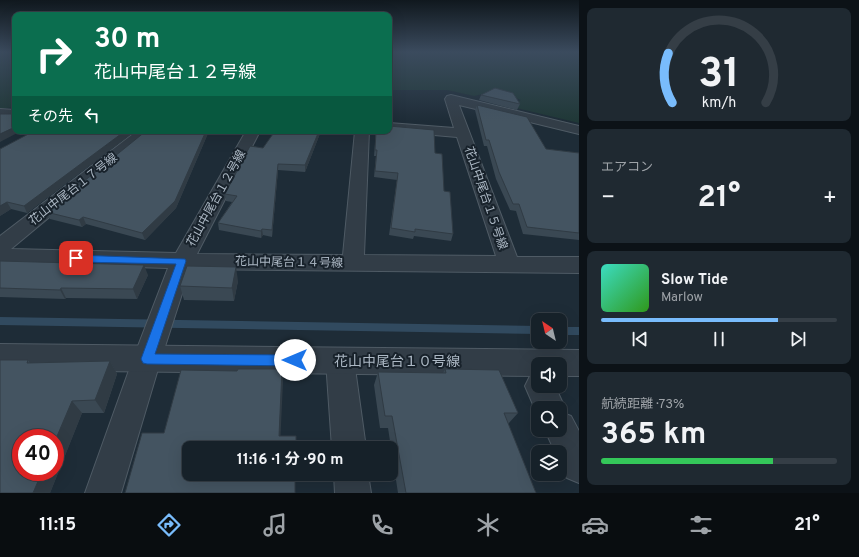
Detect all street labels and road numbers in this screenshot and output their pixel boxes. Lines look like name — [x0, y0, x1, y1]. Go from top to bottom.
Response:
street label: 花山中尾台１５号線 — [460, 145, 510, 252]
street label: 花山中尾台１２号線 — [184, 147, 250, 250]
street label: 花山中尾台１７号線 — [26, 150, 121, 229]
street label: 花山中尾台１４号線 — [235, 254, 343, 272]
street label: 花山中尾台１０号線 — [334, 353, 460, 371]

